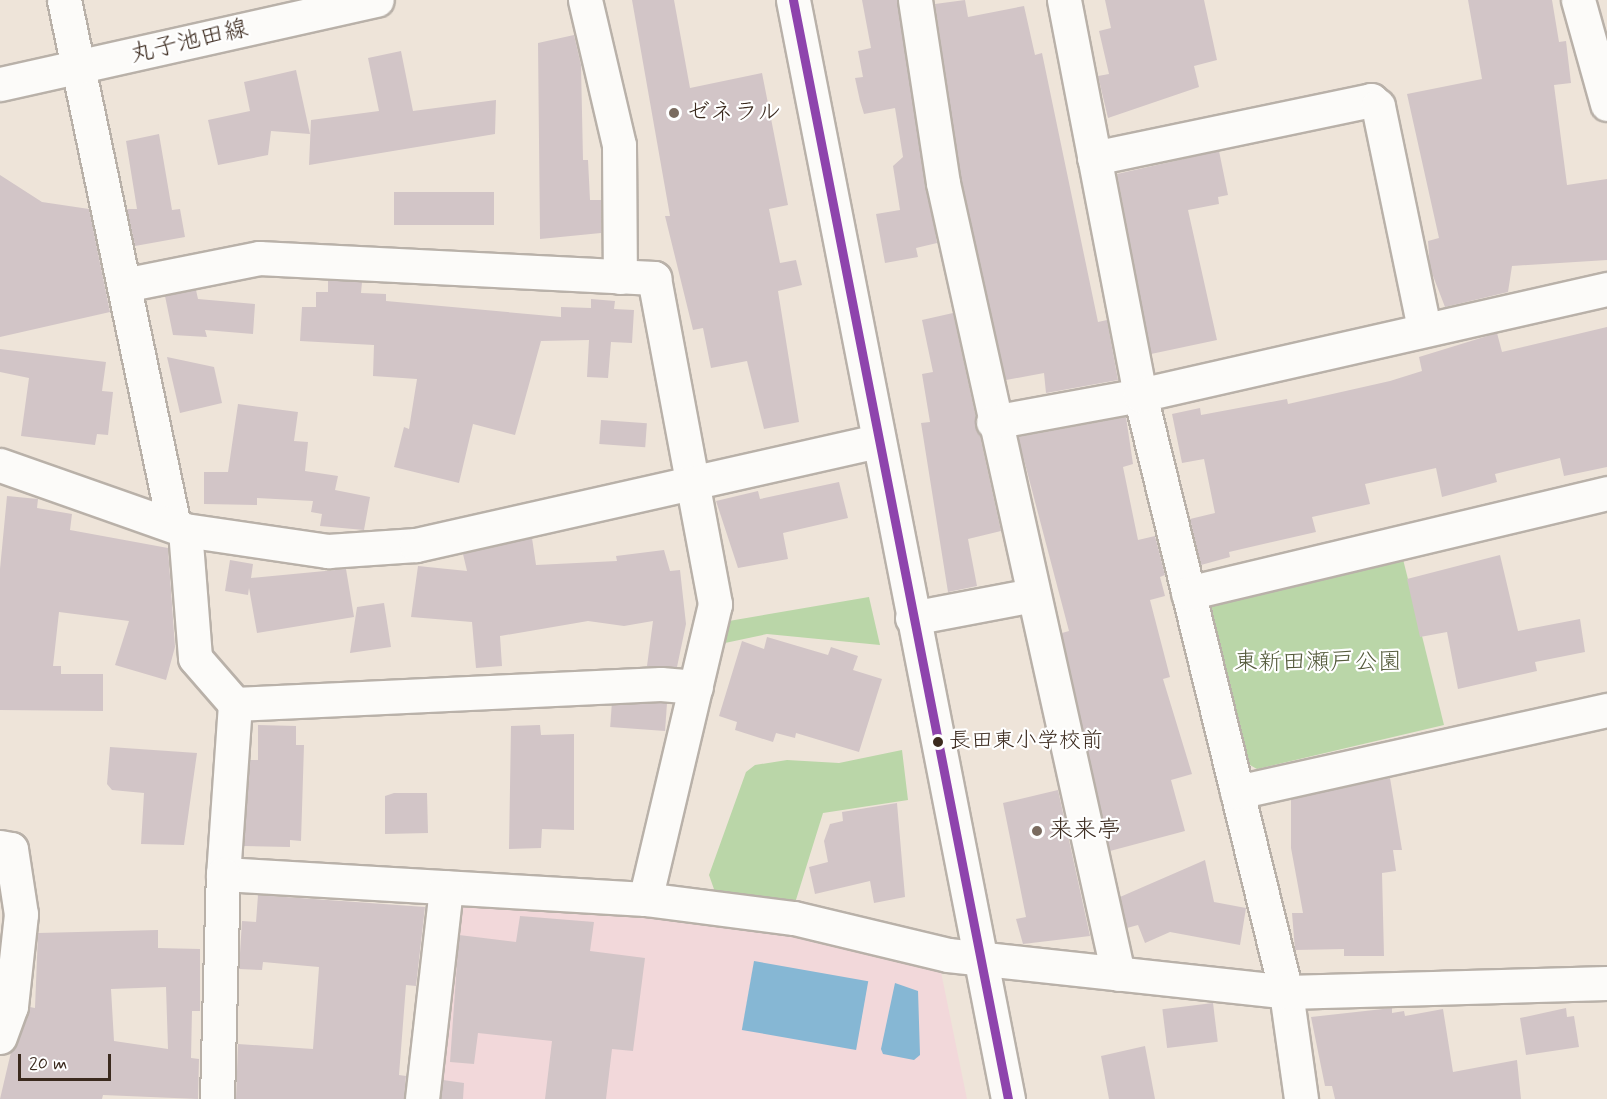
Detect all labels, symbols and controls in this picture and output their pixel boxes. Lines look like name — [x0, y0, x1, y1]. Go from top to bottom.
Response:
street label: 丸子池田線 — [127, 14, 251, 70]
place label: ゼネラル — [686, 99, 782, 127]
marker: ゼネラル — [667, 106, 681, 120]
park label: 東新田瀬戸公園 — [1234, 649, 1402, 677]
place label: 長田東小学校前 — [949, 729, 1103, 755]
marker: 長田東小学校前 — [932, 736, 944, 748]
place label: 来来亭 — [1049, 817, 1121, 845]
marker: 来来亭 — [1030, 824, 1044, 838]
scale bar — [21, 1042, 114, 1080]
text: 20 m — [29, 1052, 67, 1076]

